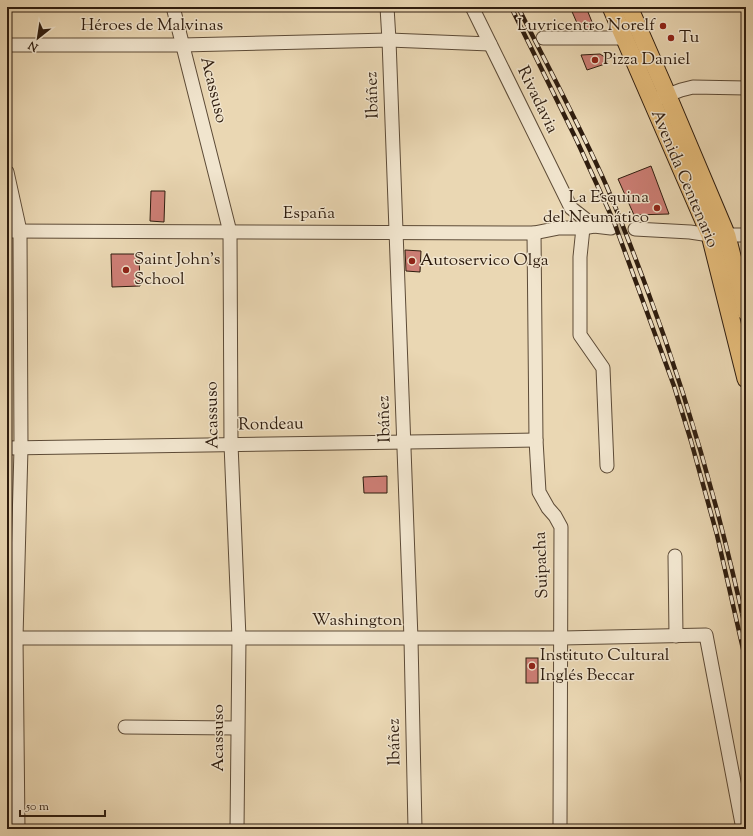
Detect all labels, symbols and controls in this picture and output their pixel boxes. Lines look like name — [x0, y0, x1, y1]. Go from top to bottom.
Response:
street label: Héroes de Malvinas — [81, 14, 224, 38]
place label: Luvricentro Norelf — [517, 14, 656, 38]
north arrow — [18, 18, 58, 58]
marker: Luvricentro Norelf — [658, 21, 668, 31]
place label: Tu — [679, 26, 699, 50]
marker: Tu — [666, 33, 676, 43]
text: N — [26, 37, 42, 55]
place label: Pizza Daniel — [603, 48, 690, 72]
street label: Acassuso — [193, 54, 233, 126]
marker: Pizza Daniel — [590, 55, 600, 65]
street label: Rivadavia — [510, 62, 564, 138]
street label: Ibáñez — [360, 71, 386, 119]
street label: Avenida Centenario — [644, 106, 724, 252]
place label: La Esquina del Neumático — [543, 186, 649, 230]
street label: España — [283, 202, 335, 226]
marker: La Esquina del Neumático — [652, 203, 662, 213]
place label: Saint John's School — [134, 248, 221, 292]
place label: Autoservico Olga — [420, 249, 549, 273]
marker: Autoservico Olga — [407, 256, 417, 266]
marker: Saint John's School — [121, 265, 131, 275]
street label: Acassuso — [200, 381, 226, 449]
street label: Ibáñez — [372, 395, 398, 443]
street label: Rondeau — [238, 412, 304, 438]
street label: Suipacha — [529, 531, 555, 599]
street label: Washington — [312, 609, 402, 633]
place label: Instituto Cultural Inglés Beccar — [540, 644, 670, 688]
marker: Instituto Cultural Inglés Beccar — [527, 661, 537, 671]
street label: Acassuso — [207, 704, 231, 772]
street label: Ibáñez — [383, 718, 407, 766]
scale bar — [20, 792, 105, 818]
text: 50 m — [25, 798, 49, 816]

